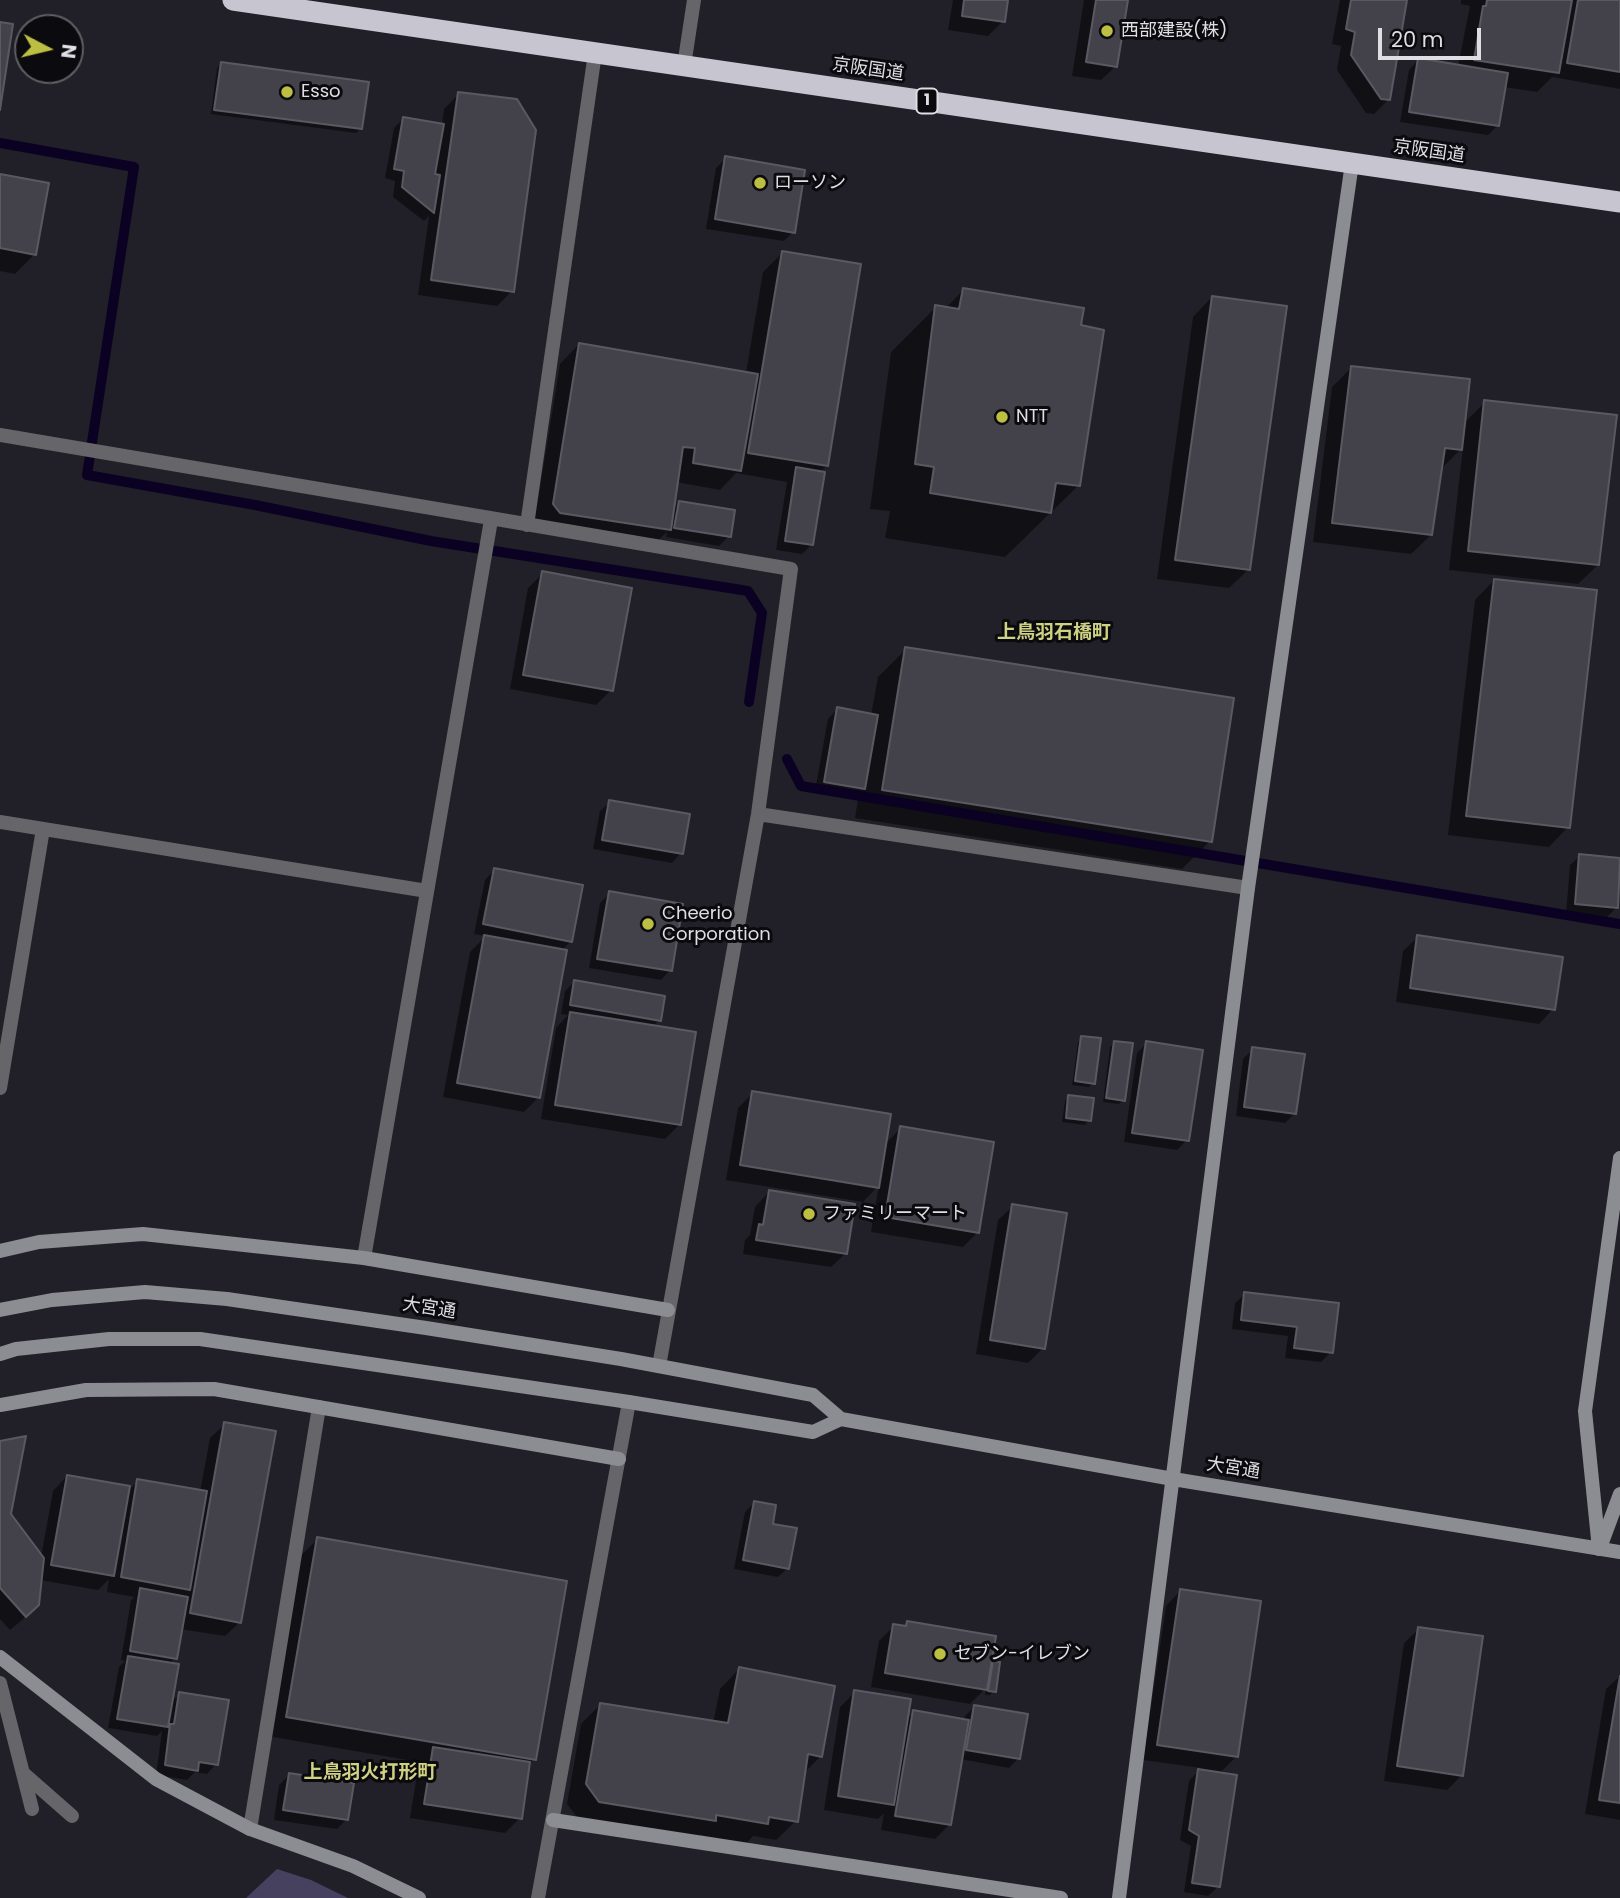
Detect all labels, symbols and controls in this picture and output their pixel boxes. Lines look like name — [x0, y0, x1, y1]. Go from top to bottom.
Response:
north arrow — [14, 14, 84, 84]
scale bar — [1382, 14, 1485, 58]
place label: 西部建設(株) — [1121, 20, 1227, 42]
marker: 西部建設(株) — [1099, 23, 1115, 39]
text: 20 m — [1391, 25, 1444, 54]
text: N — [54, 43, 83, 60]
street label: 京阪国道 — [831, 54, 905, 86]
place label: Esso — [301, 81, 341, 103]
marker: Esso — [279, 84, 295, 100]
road number: 1 — [916, 88, 937, 114]
street label: 京阪国道 — [1392, 136, 1466, 168]
place label: ローソン — [774, 172, 846, 194]
marker: ローソン — [752, 175, 768, 191]
place label: NTT — [1016, 406, 1048, 428]
marker: NTT — [994, 409, 1010, 425]
district label: 上鳥羽石橋町 — [997, 622, 1111, 644]
place label: Cheerio Corporation — [662, 903, 771, 946]
marker: Cheerio Corporation — [640, 916, 656, 932]
place label: ファミリーマート — [823, 1203, 967, 1225]
marker: ファミリーマート — [801, 1206, 817, 1222]
street label: 大宮通 — [401, 1294, 457, 1324]
street label: 大宮通 — [1205, 1454, 1261, 1484]
place label: セブン-イレブン — [954, 1643, 1090, 1665]
marker: セブン-イレブン — [932, 1646, 948, 1662]
district label: 上鳥羽火打形町 — [304, 1762, 436, 1784]

